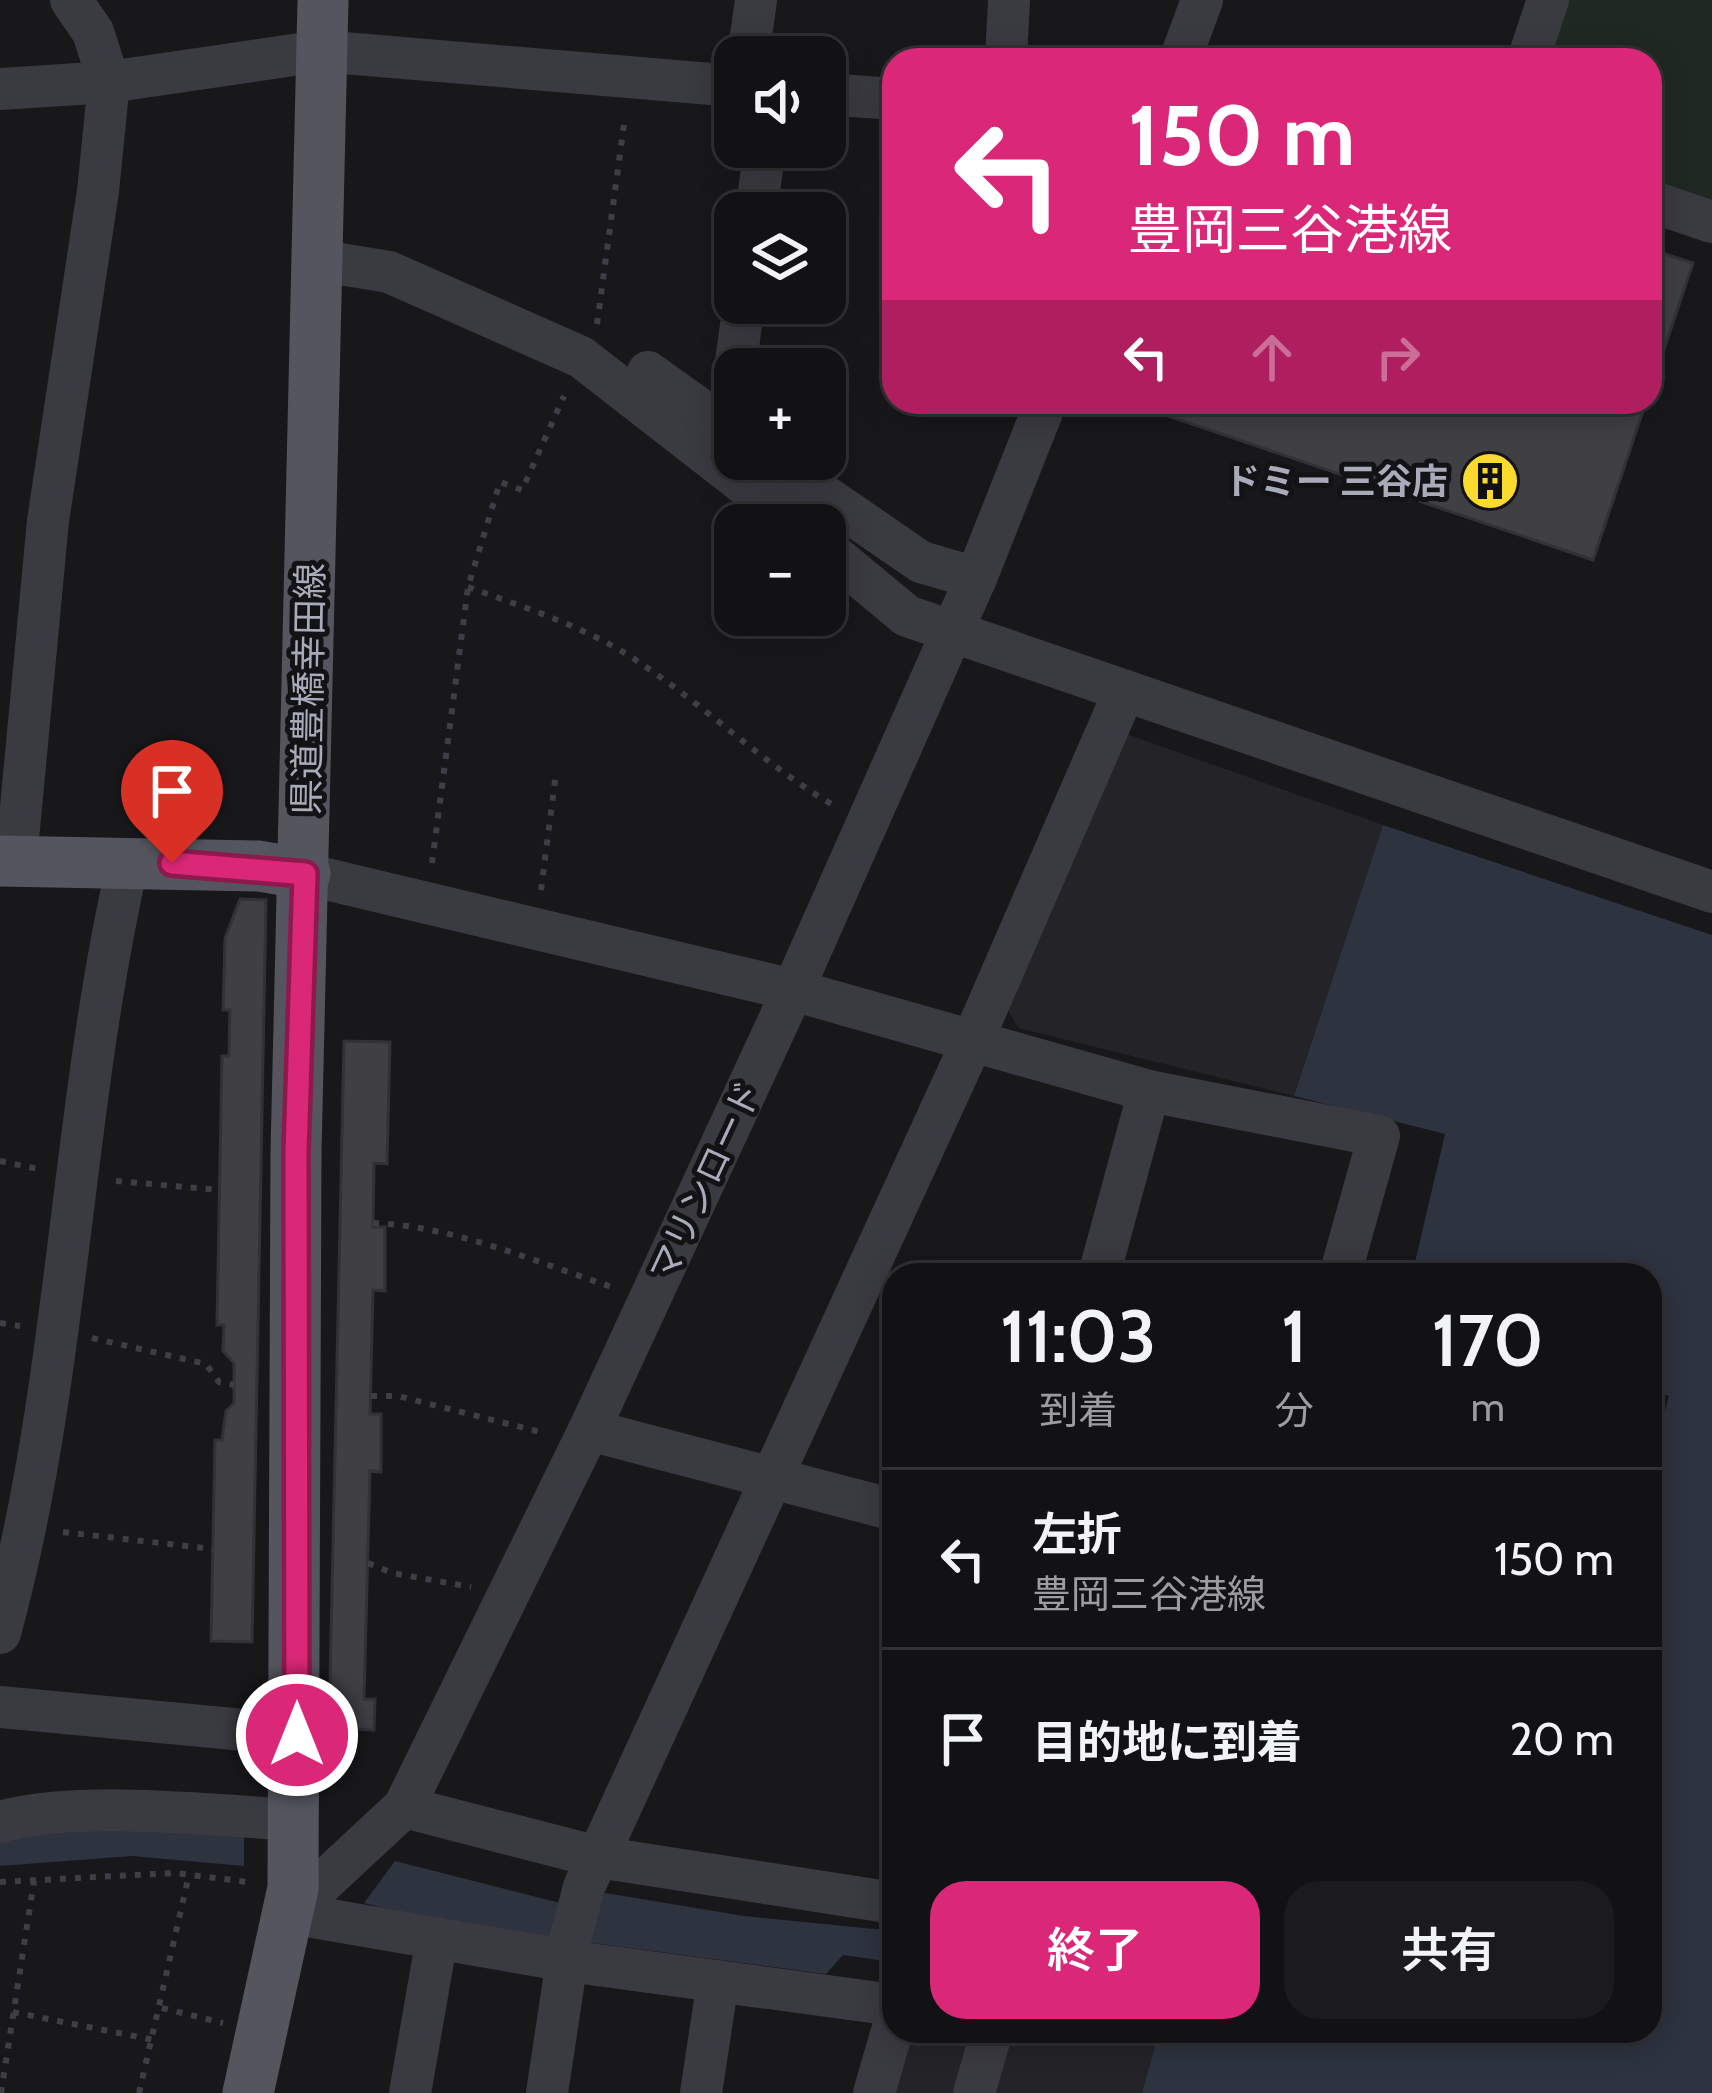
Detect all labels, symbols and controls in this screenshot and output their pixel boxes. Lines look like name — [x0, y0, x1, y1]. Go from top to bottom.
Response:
map controls — [714, 36, 846, 636]
button: sound — [714, 36, 846, 168]
text: 150 m — [1128, 84, 1355, 186]
icon: left — [930, 96, 1086, 252]
button: layers — [714, 192, 846, 324]
text: 豊岡三谷港線 — [1128, 197, 1452, 263]
icon: left — [1113, 324, 1179, 390]
icon: ahead — [1239, 324, 1305, 390]
icon: right — [1365, 324, 1431, 390]
button: + — [714, 348, 846, 480]
building icon: ドミー 三谷店 — [1459, 450, 1521, 512]
place label: ドミー 三谷店 — [1224, 459, 1448, 503]
button: − — [714, 504, 846, 636]
street label: 県道豊橋幸田線 — [284, 563, 332, 815]
pin — [121, 740, 223, 863]
icon: arrive — [139, 758, 205, 824]
street label: マリンロード — [639, 1074, 771, 1288]
text: 11:03 — [1000, 1293, 1156, 1380]
text: 1 — [1281, 1293, 1307, 1380]
text: 170 — [1432, 1297, 1544, 1384]
text: m — [1471, 1383, 1505, 1431]
text: 到着 — [1039, 1386, 1117, 1434]
text: 分 — [1275, 1386, 1314, 1434]
text: 左折 — [1032, 1507, 1122, 1561]
icon: left — [930, 1526, 996, 1592]
text: 150 m — [1494, 1532, 1614, 1586]
text: 豊岡三谷港線 — [1032, 1570, 1266, 1618]
position arrow — [234, 1672, 360, 1798]
icon: arrive — [930, 1706, 996, 1772]
text: 20 m — [1509, 1712, 1614, 1766]
text: 目的地に到着 — [1032, 1715, 1302, 1769]
button: 終了 — [930, 1881, 1260, 2019]
button: 共有 — [1284, 1881, 1614, 2019]

